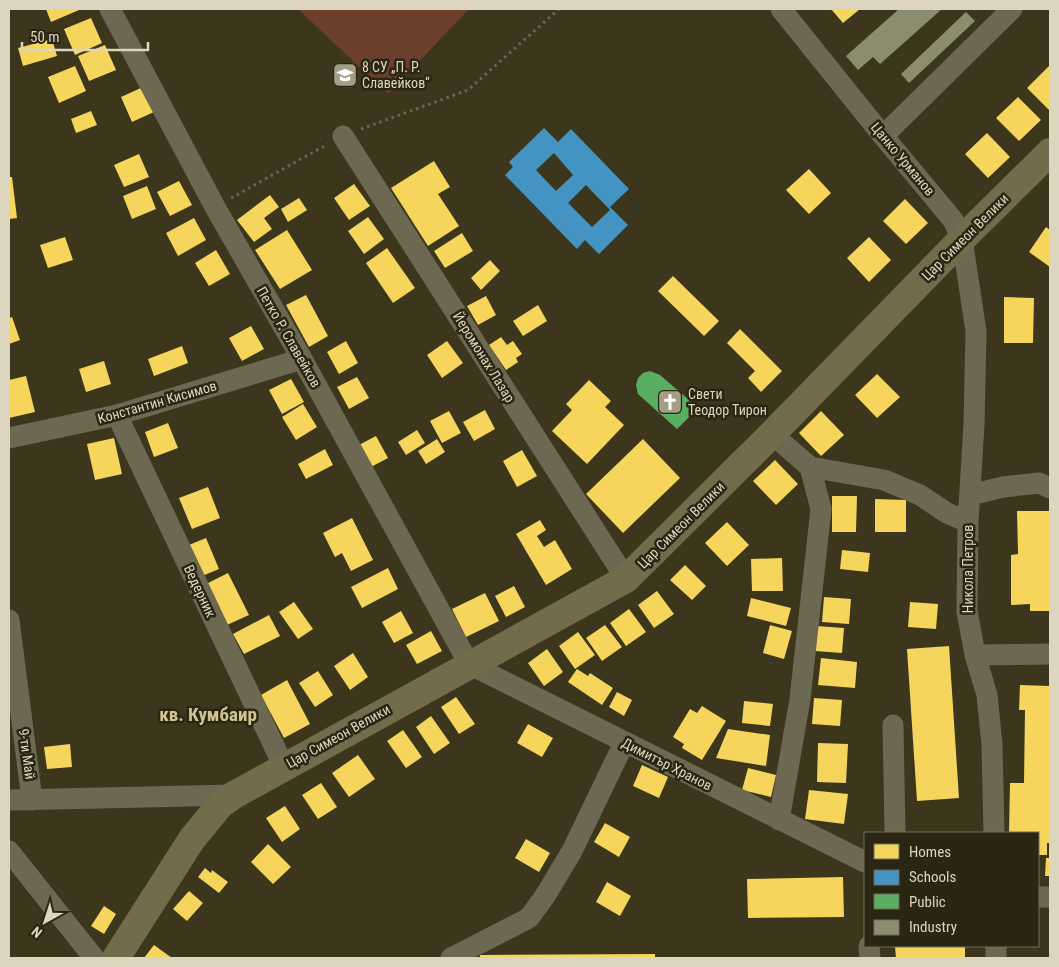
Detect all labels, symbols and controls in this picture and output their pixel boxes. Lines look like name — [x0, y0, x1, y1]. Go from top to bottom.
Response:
scale bar — [22, 20, 149, 52]
text: 50 m — [30, 28, 60, 46]
place label: 8 СУ „П. Р. Славейков“ — [362, 59, 430, 91]
school or university icon: 8 СУ „П. Р. Славейков“ — [332, 62, 358, 88]
street label: Цанко Урманов — [868, 119, 938, 199]
street label: Цар Симеон Велики — [918, 190, 1012, 284]
street label: Петко Р. Славейков — [254, 284, 324, 390]
street label: Йеромонах Лазар — [450, 309, 518, 405]
street label: Константин Кисимов — [96, 377, 218, 427]
place label: Свети Теодор Тирон — [688, 386, 767, 418]
church icon: Свети Теодор Тирон — [657, 389, 683, 415]
street label: Цар Симеон Велики — [634, 478, 728, 572]
street label: Никола Петров — [960, 525, 976, 613]
street label: Ведерник — [181, 562, 219, 620]
street label: Цар Симеон Велики — [283, 701, 393, 771]
district label: кв. Кумбаир — [159, 703, 257, 726]
street label: 9-ти Май — [16, 728, 38, 780]
street label: Димитър Хранов — [619, 734, 715, 794]
legend — [864, 832, 1039, 947]
text: Homes — [909, 843, 951, 861]
text: Schools — [909, 868, 956, 886]
text: Public — [909, 893, 946, 911]
north arrow — [20, 897, 70, 947]
text: Industry — [909, 918, 957, 936]
text: N — [28, 923, 45, 941]

